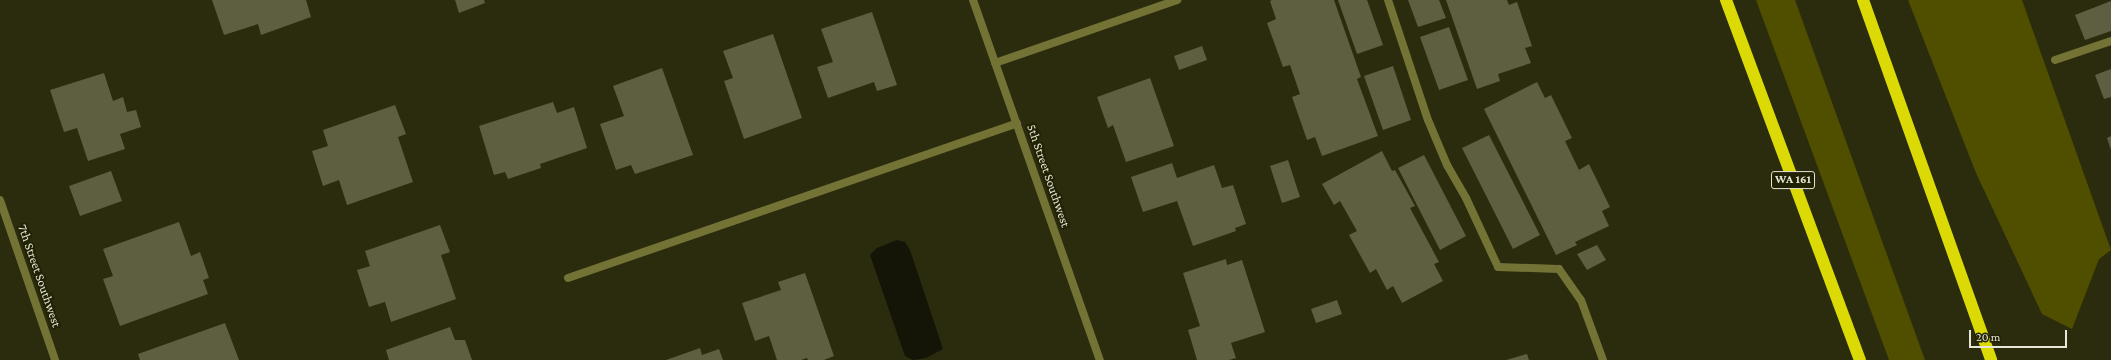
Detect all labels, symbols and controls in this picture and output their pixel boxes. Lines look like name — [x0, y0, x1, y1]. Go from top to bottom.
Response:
street label: 5th Street Southwest — [1023, 122, 1073, 230]
road number: WA 161 — [1771, 170, 1815, 190]
street label: 7th Street Southwest — [14, 222, 64, 330]
scale bar — [1971, 322, 2069, 348]
text: 20 m — [1976, 330, 2000, 344]

